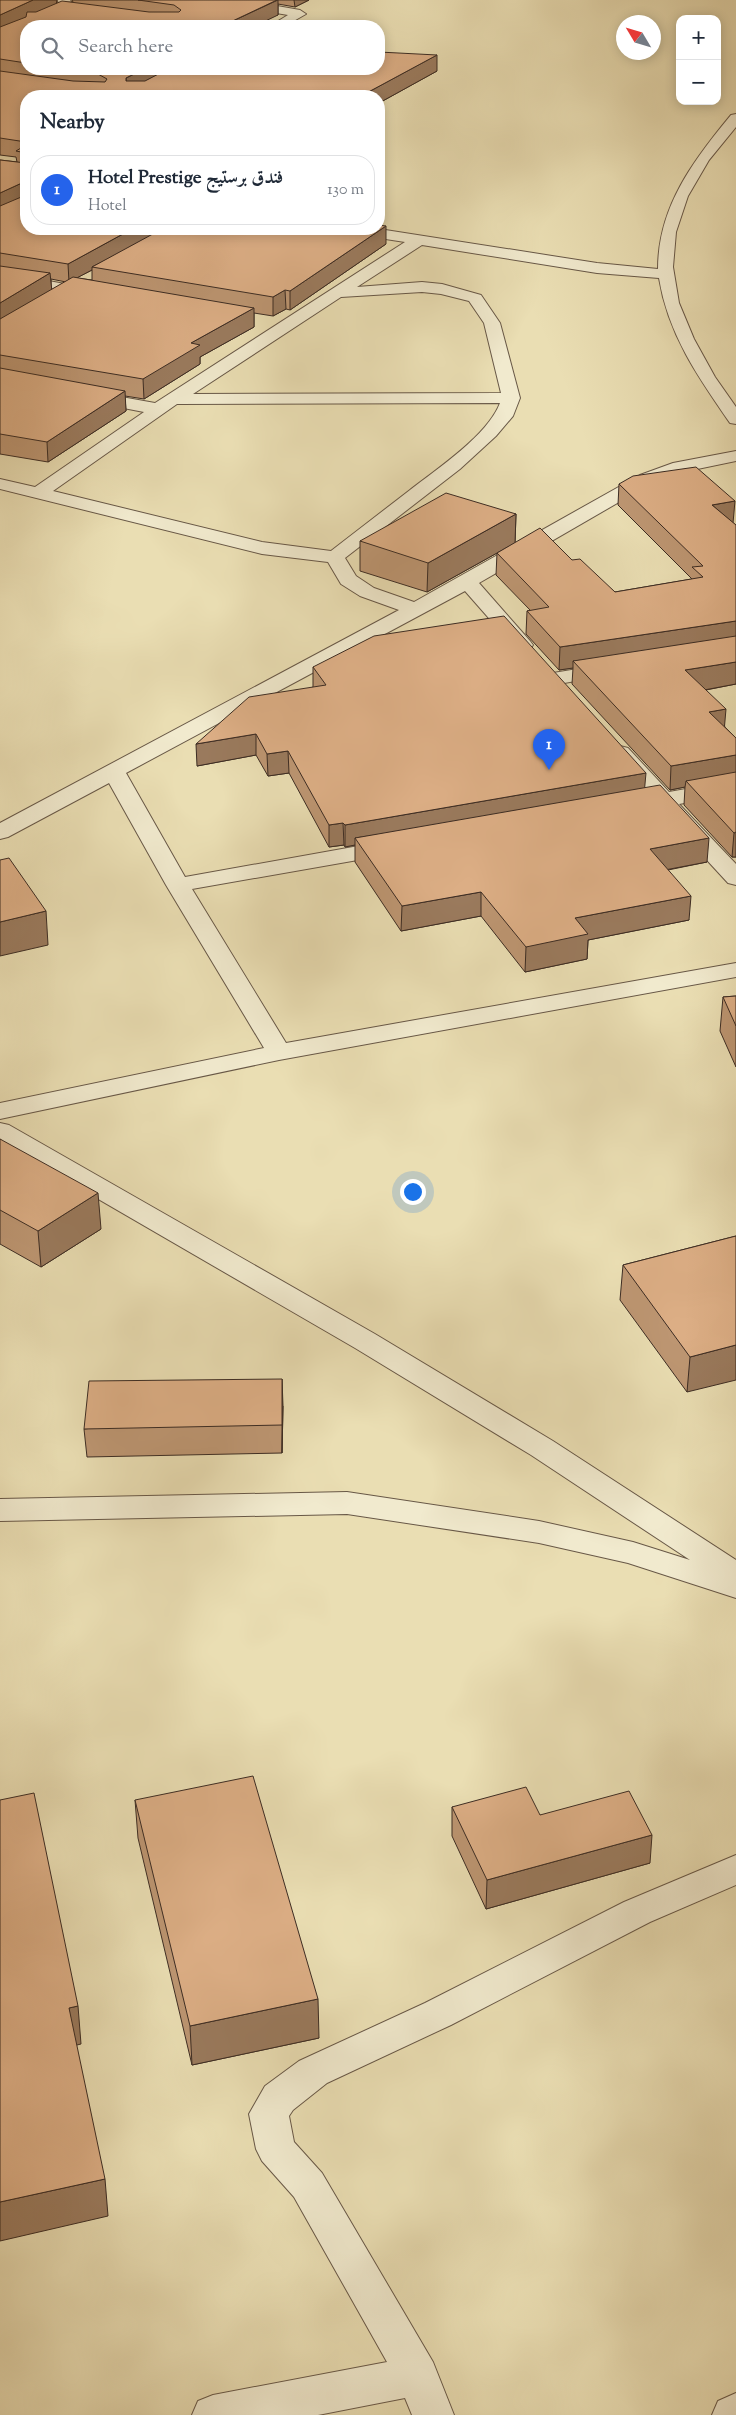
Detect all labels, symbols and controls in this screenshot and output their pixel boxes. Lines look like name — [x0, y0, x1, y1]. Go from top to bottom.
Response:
north arrow — [616, 15, 661, 60]
map controls — [676, 15, 721, 105]
button: + — [676, 15, 721, 60]
search box — [20, 20, 385, 75]
icon: search — [38, 34, 66, 62]
text: Search here — [78, 34, 173, 61]
button: − — [676, 60, 721, 105]
text: Nearby — [40, 108, 105, 138]
text: Hotel Prestige فندق برستيج — [88, 165, 283, 192]
text: 1 — [54, 179, 60, 202]
text: 130 m — [327, 179, 364, 202]
text: Hotel — [88, 195, 127, 218]
pin: 1 — [533, 729, 565, 770]
your location — [400, 1179, 426, 1205]

